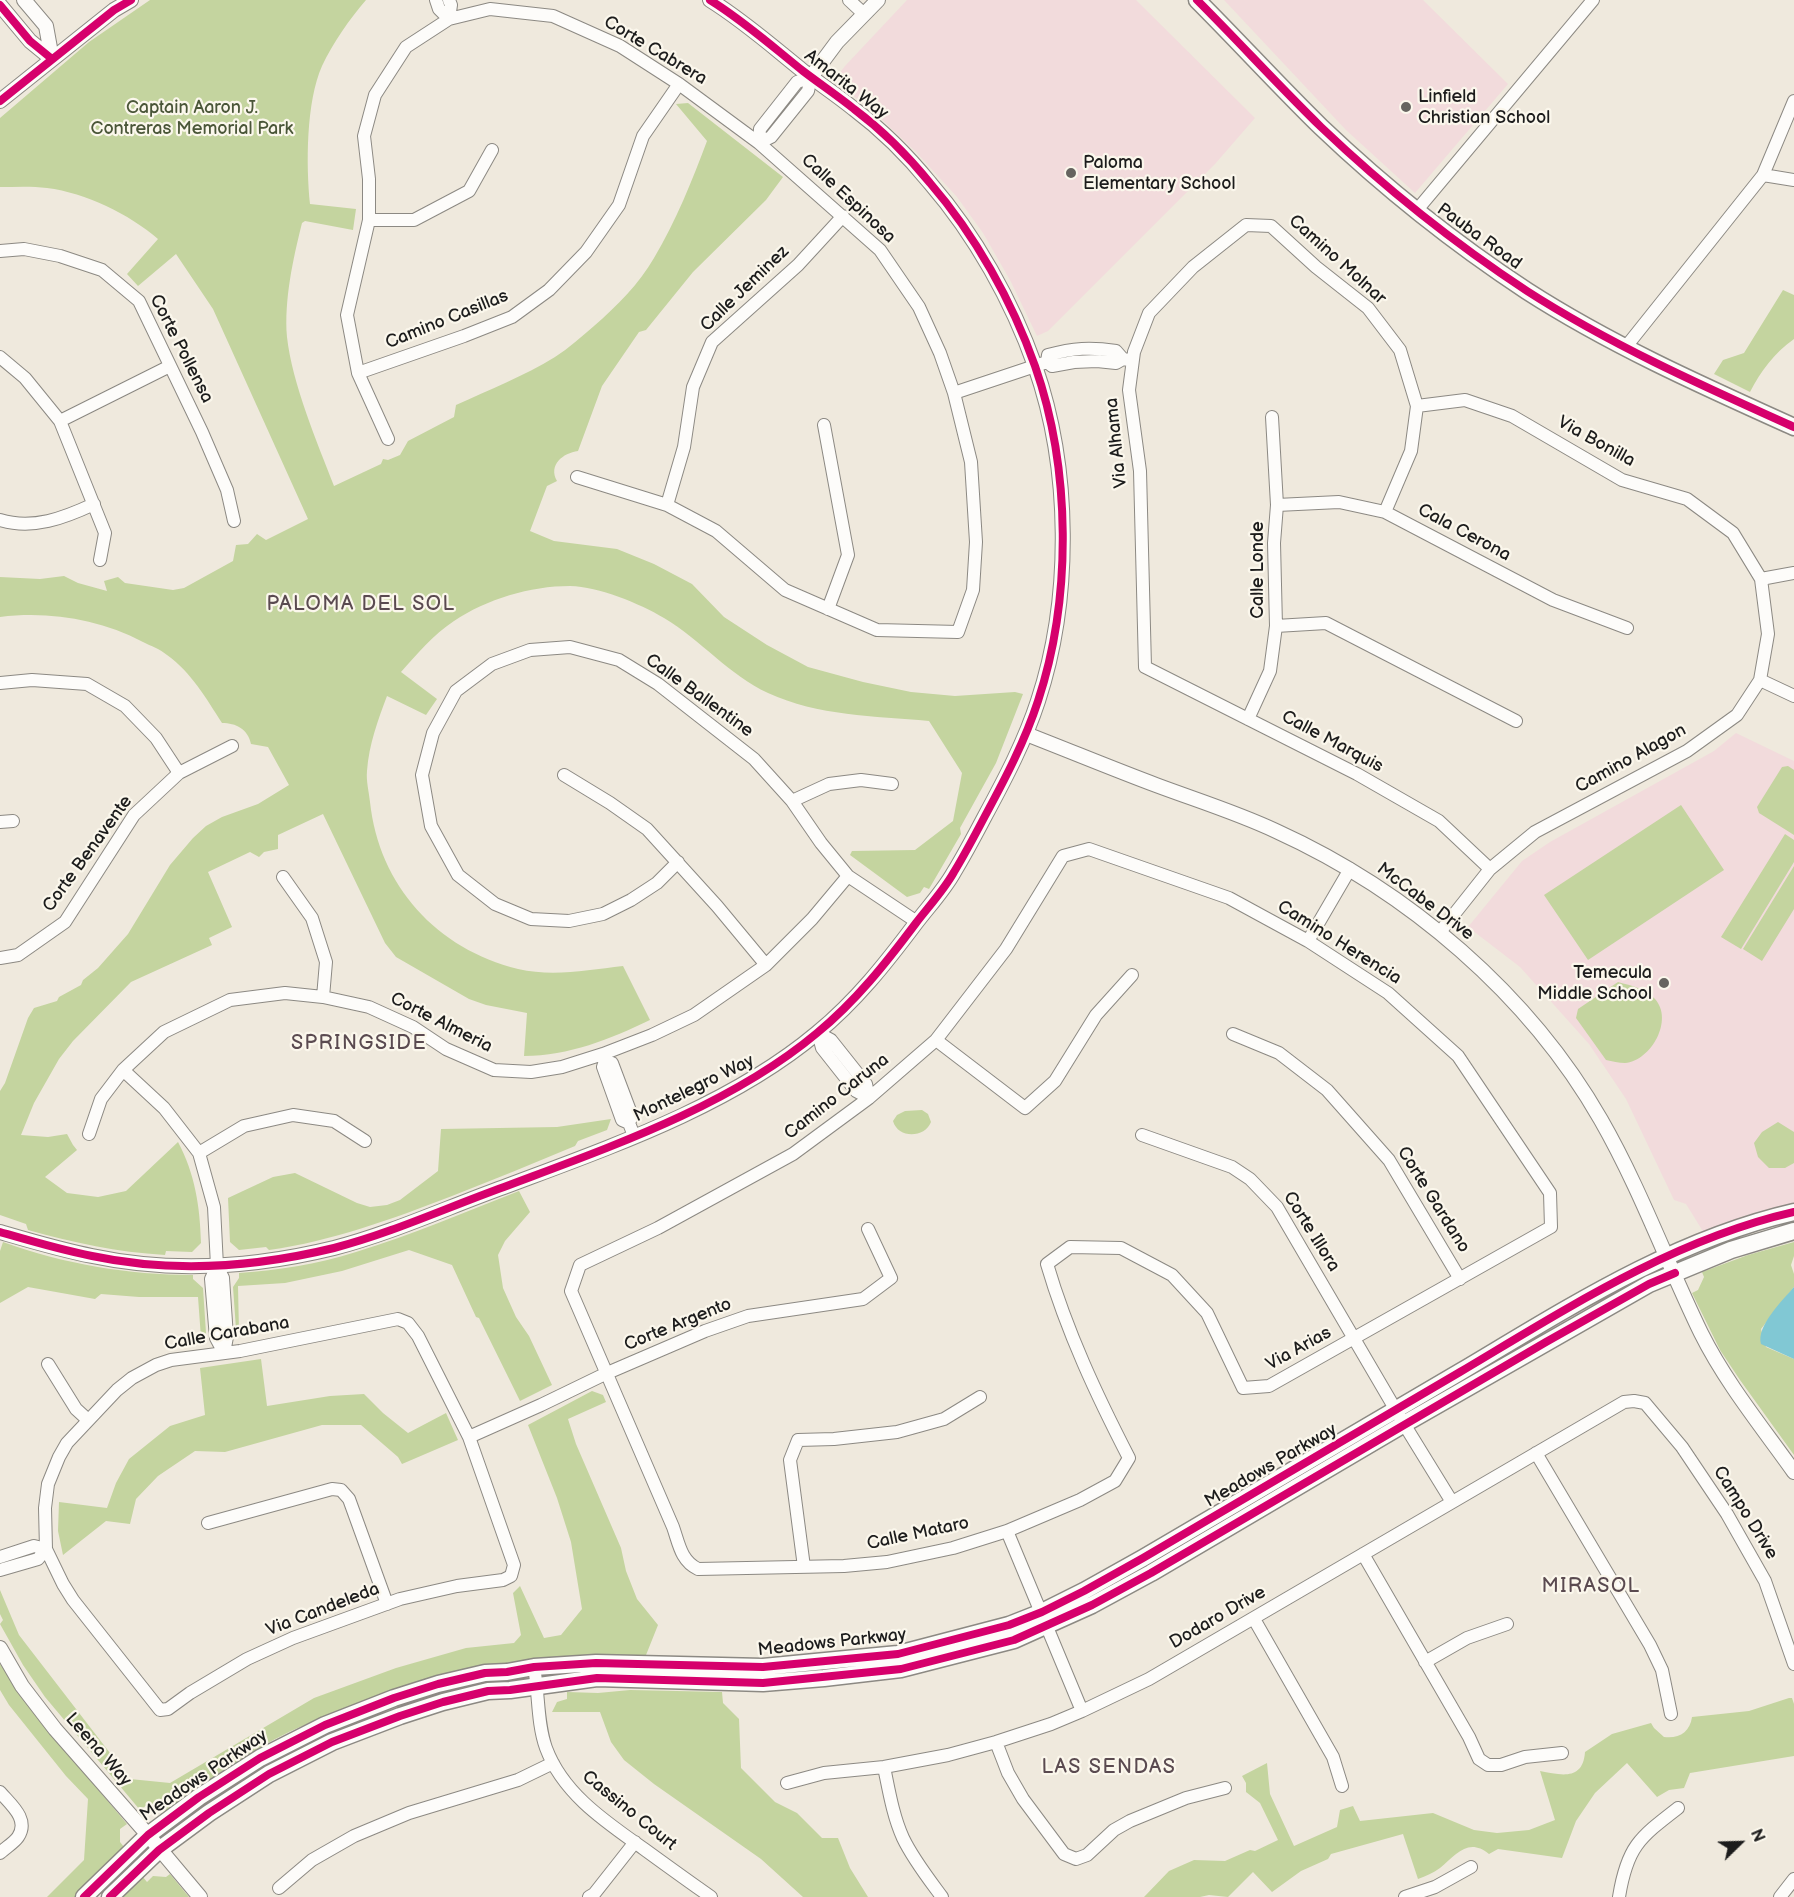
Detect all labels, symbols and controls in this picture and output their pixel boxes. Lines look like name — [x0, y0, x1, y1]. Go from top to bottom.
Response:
street label: Corte Cabrera — [600, 12, 710, 90]
street label: Amarita Way — [800, 46, 892, 124]
place label: Linfield Christian School — [1418, 86, 1550, 128]
park label: Captain Aaron J. Contreras Memorial Park — [91, 97, 293, 140]
marker: Linfield Christian School — [1399, 100, 1413, 114]
street label: Calle Espinosa — [796, 150, 900, 248]
place label: Paloma Elementary School — [1083, 152, 1236, 195]
marker: Paloma Elementary School — [1064, 166, 1078, 180]
street label: Pauba Road — [1432, 199, 1526, 275]
street label: Camino Molnar — [1284, 211, 1390, 309]
street label: Calle Jeminez — [696, 241, 794, 337]
street label: Camino Casillas — [382, 286, 512, 354]
street label: Corte Pollensa — [144, 291, 218, 407]
street label: Via Alhama — [1102, 397, 1132, 489]
street label: Via Bonilla — [1553, 412, 1639, 472]
street label: Cala Cerona — [1414, 499, 1514, 567]
street label: Calle Londe — [1247, 521, 1269, 619]
district label: PALOMA DEL SOL — [266, 593, 456, 617]
street label: Calle Ballentine — [641, 650, 757, 742]
street label: Calle Marquis — [1278, 706, 1386, 778]
street label: Camino Alagon — [1572, 720, 1690, 798]
street label: Corte Benavente — [39, 792, 137, 916]
street label: McCabe Drive — [1372, 858, 1478, 946]
street label: Camino Herencia — [1273, 896, 1405, 990]
place label: Temecula Middle School — [1537, 962, 1652, 1004]
marker: Temecula Middle School — [1657, 976, 1671, 990]
street label: Corte Almeria — [386, 988, 496, 1058]
district label: SPRINGSIDE — [291, 1032, 427, 1056]
street label: Camino Caruna — [780, 1049, 894, 1145]
street label: Montelegro Way — [630, 1050, 758, 1128]
street label: Corte Gardano — [1392, 1143, 1474, 1257]
street label: Corte Illora — [1278, 1188, 1344, 1276]
street label: Corte Argento — [621, 1294, 735, 1356]
street label: Calle Carabana — [163, 1312, 291, 1356]
street label: Via Arias — [1263, 1322, 1335, 1376]
street label: Meadows Parkway — [1201, 1419, 1341, 1513]
street label: Campo Drive — [1708, 1462, 1782, 1564]
street label: Calle Mataro — [865, 1513, 971, 1555]
district label: MIRASOL — [1541, 1575, 1641, 1599]
street label: Via Candeleda — [263, 1578, 383, 1642]
street label: Dodaro Drive — [1166, 1582, 1270, 1654]
street label: Meadows Parkway — [757, 1624, 907, 1662]
street label: Leena Way — [60, 1709, 136, 1791]
street label: Meadows Parkway — [136, 1725, 272, 1827]
district label: LAS SENDAS — [1042, 1756, 1176, 1780]
street label: Cassino Court — [577, 1766, 681, 1856]
north arrow — [1710, 1813, 1770, 1873]
text: N — [1746, 1827, 1768, 1845]

